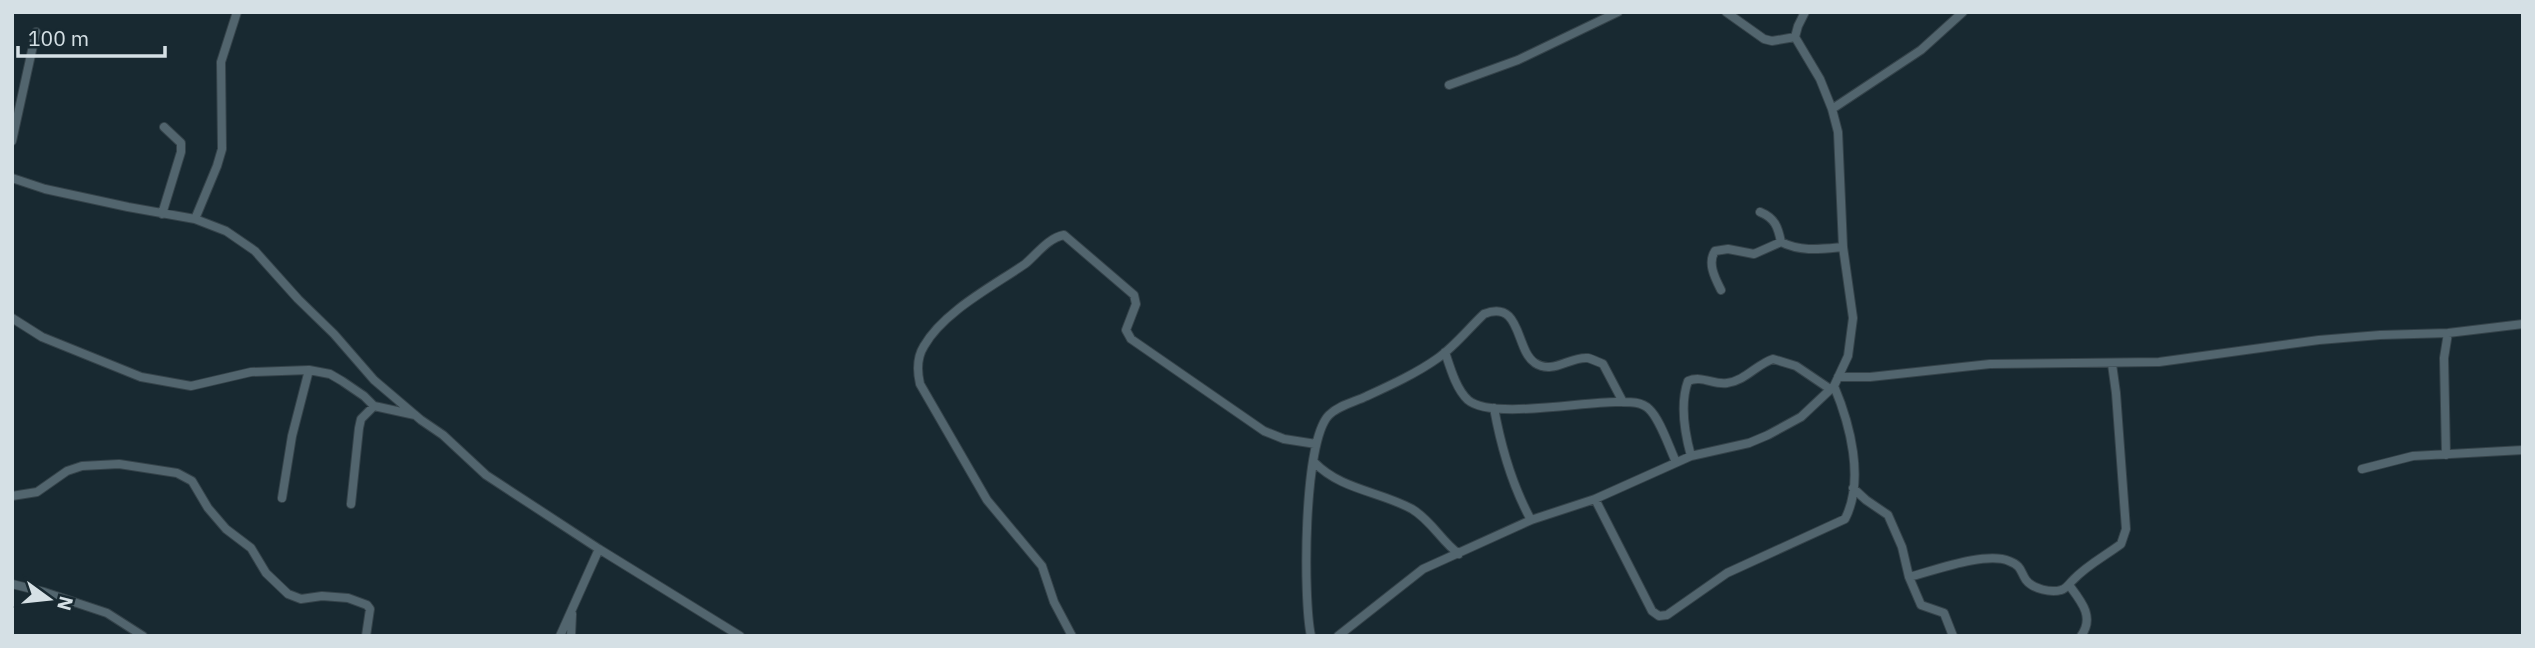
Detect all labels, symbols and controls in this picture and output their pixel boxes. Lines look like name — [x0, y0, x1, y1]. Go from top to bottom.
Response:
scale bar — [18, 14, 164, 58]
text: 100 m — [28, 24, 89, 52]
north arrow — [14, 564, 84, 634]
text: N — [52, 594, 79, 613]

